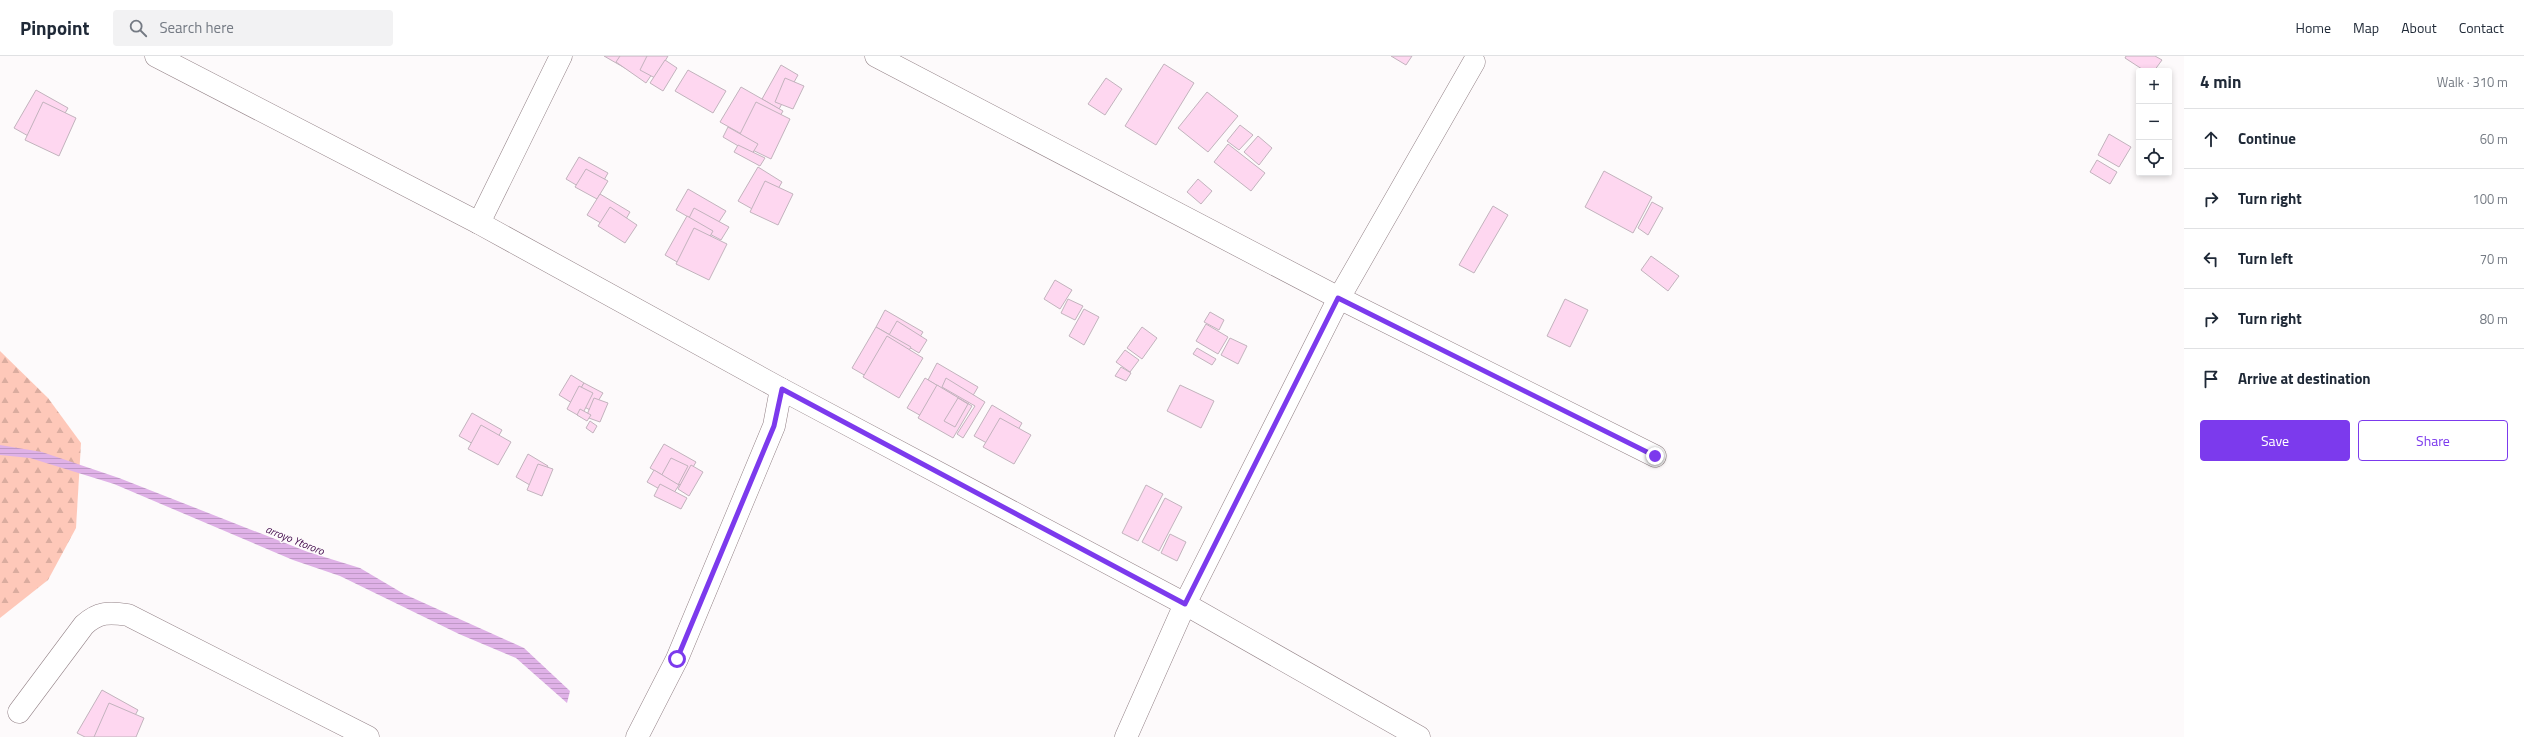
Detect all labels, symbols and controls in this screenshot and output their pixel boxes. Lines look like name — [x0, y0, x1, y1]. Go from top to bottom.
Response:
search box — [113, 10, 393, 46]
text: Pinpoint — [20, 13, 89, 42]
text: Search here — [159, 16, 234, 39]
icon: search — [127, 17, 149, 39]
text: Home — [2296, 17, 2331, 38]
text: Map — [2353, 17, 2379, 38]
text: About — [2401, 17, 2437, 38]
text: Contact — [2459, 17, 2504, 38]
map controls — [2136, 68, 2172, 176]
button: + — [2136, 68, 2172, 104]
text: 4 min — [2200, 69, 2241, 95]
text: Walk · 310 m — [2437, 72, 2508, 92]
button: − — [2136, 104, 2172, 140]
text: Continue — [2238, 127, 2296, 150]
icon: ahead — [2200, 128, 2222, 150]
text: 60 m — [2480, 129, 2508, 149]
button: locate — [2136, 140, 2172, 176]
text: Turn right — [2238, 187, 2302, 210]
icon: right — [2200, 188, 2222, 210]
text: 100 m — [2472, 189, 2508, 209]
text: Turn left — [2238, 247, 2293, 270]
icon: left — [2200, 248, 2222, 270]
text: 70 m — [2480, 249, 2508, 269]
text: Turn right — [2238, 307, 2302, 330]
icon: right — [2200, 308, 2222, 330]
text: 80 m — [2480, 309, 2508, 329]
text: Arrive at destination — [2238, 367, 2371, 390]
icon: arrive — [2200, 368, 2222, 390]
button: Save — [2200, 420, 2350, 461]
button: Share — [2358, 420, 2508, 461]
route end — [1646, 447, 1664, 465]
water label: arroyo Ytororo — [263, 521, 327, 559]
route start — [668, 650, 686, 668]

